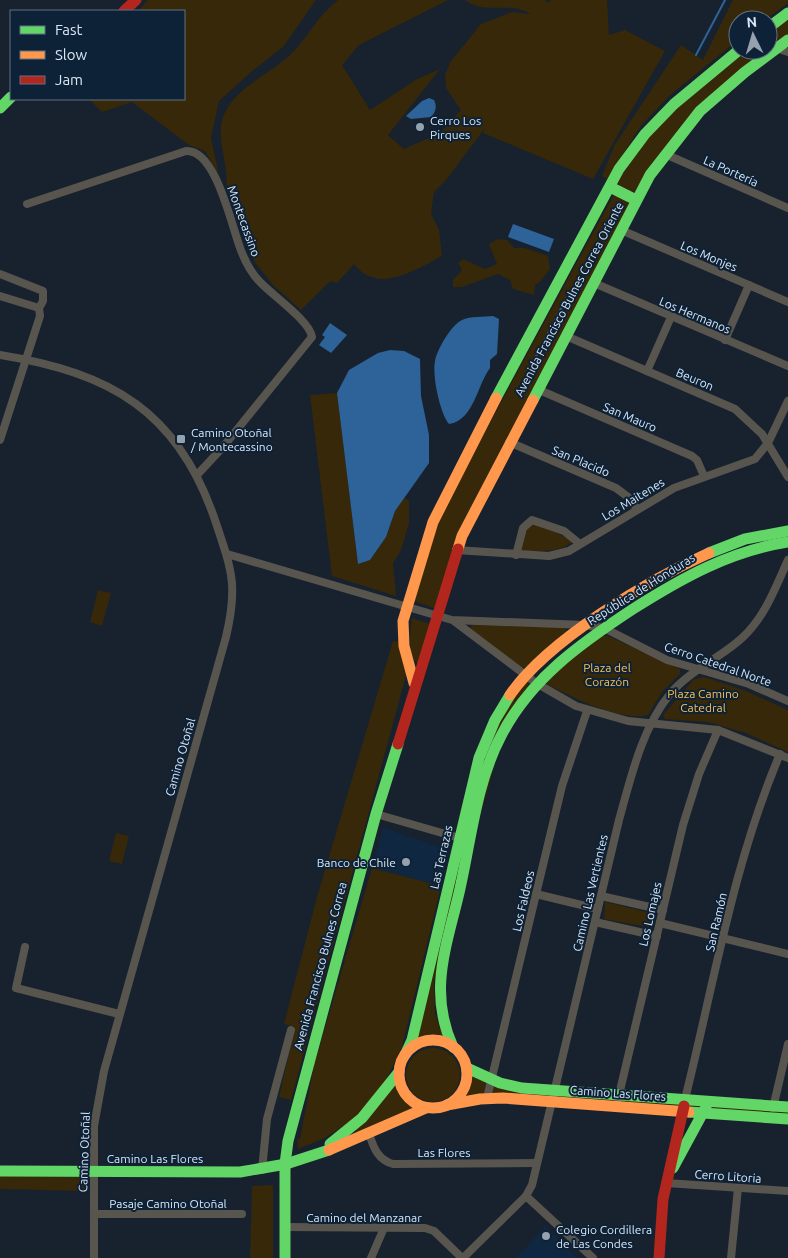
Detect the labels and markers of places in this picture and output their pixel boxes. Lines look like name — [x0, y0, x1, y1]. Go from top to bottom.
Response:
place label: Cerro Los Pirques — [430, 114, 481, 141]
marker: Cerro Los Pirques — [414, 121, 426, 133]
place label: Camino Otoñal / Montecassino — [190, 426, 273, 453]
marker: Camino Otoñal / Montecassino — [175, 433, 187, 445]
place label: Banco de Chile — [317, 856, 396, 869]
marker: Banco de Chile — [400, 856, 412, 868]
place label: Colegio Cordillera de Las Condes — [556, 1223, 652, 1250]
marker: Colegio Cordillera de Las Condes — [540, 1230, 552, 1242]

